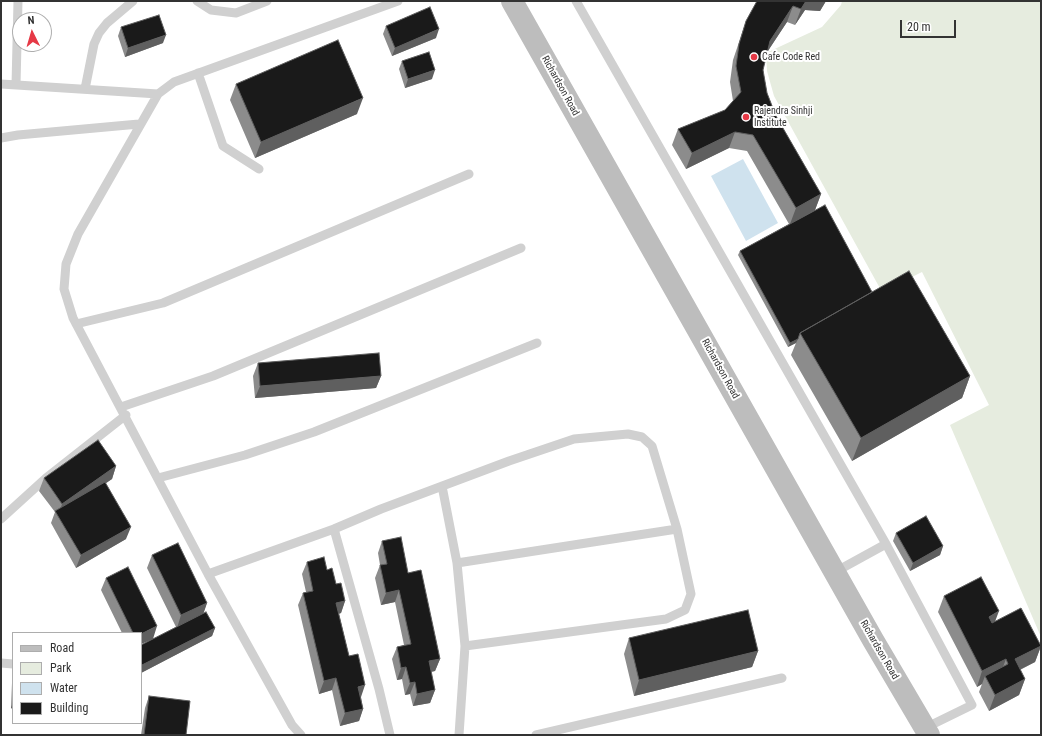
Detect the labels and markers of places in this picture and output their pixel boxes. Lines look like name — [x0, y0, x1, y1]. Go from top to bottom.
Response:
place label: Cafe Code Red — [762, 51, 820, 63]
marker: Cafe Code Red — [749, 52, 759, 62]
place label: Rajendra Sinhji Institute — [754, 105, 812, 128]
marker: Rajendra Sinhji Institute — [741, 112, 751, 122]

